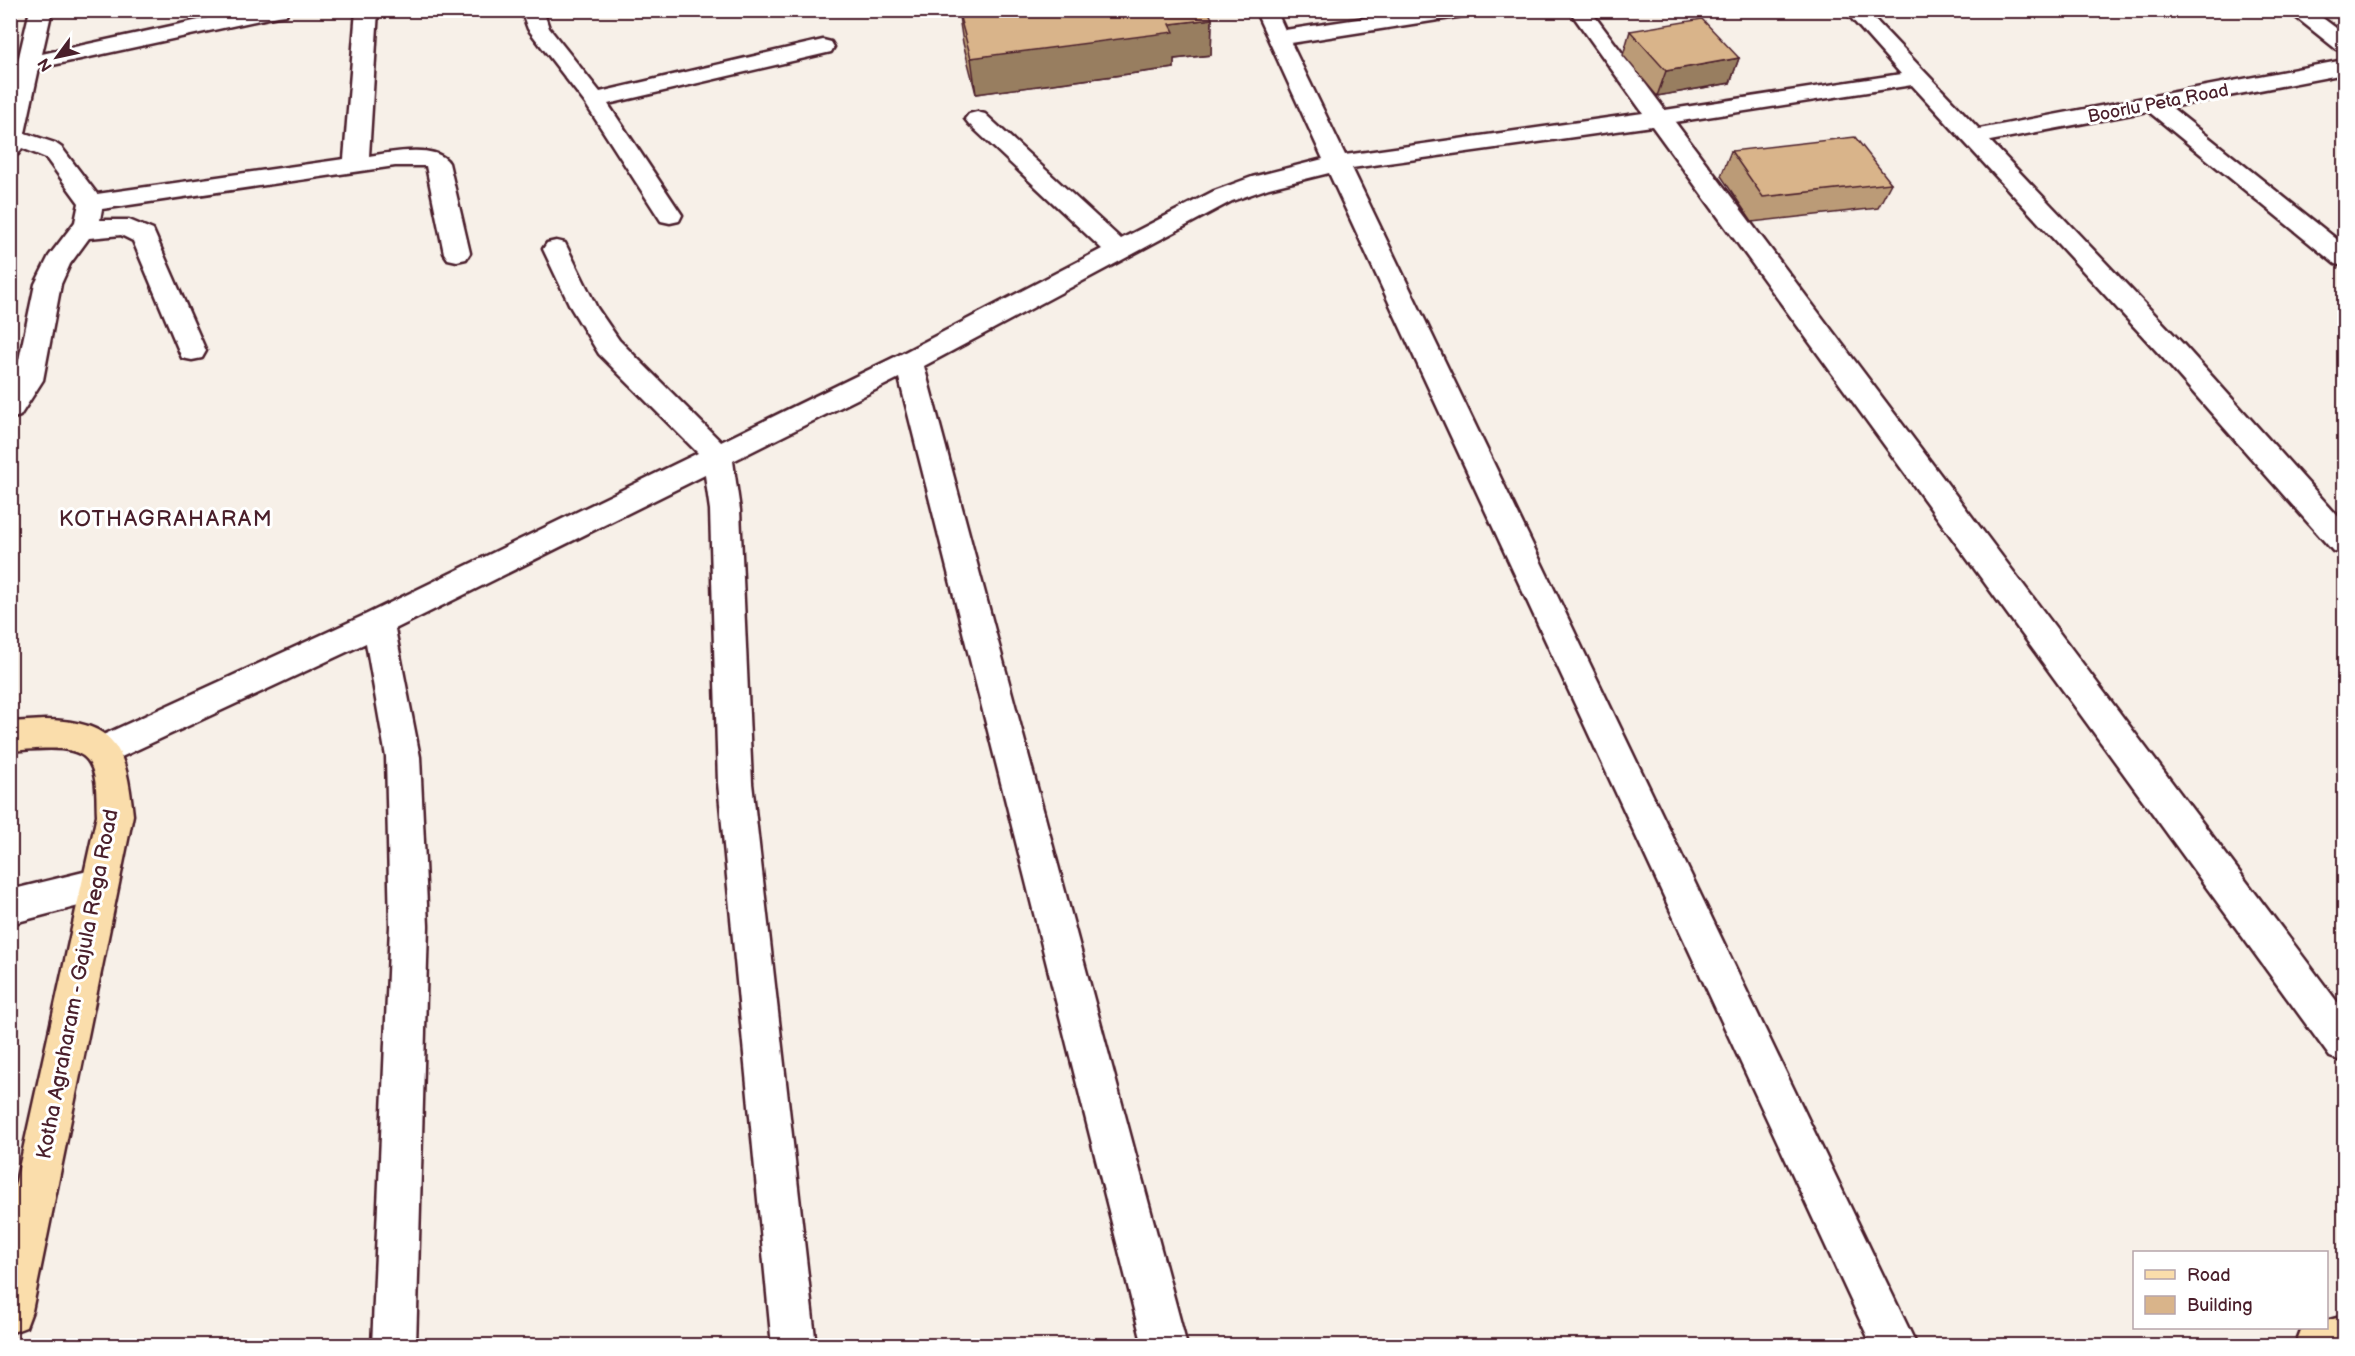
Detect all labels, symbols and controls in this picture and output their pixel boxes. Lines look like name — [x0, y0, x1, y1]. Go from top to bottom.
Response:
north arrow — [27, 27, 87, 87]
text: N — [34, 54, 57, 75]
street label: Boorlu Peta Road — [2086, 80, 2230, 127]
district label: KOTHAGRAHARAM — [59, 506, 273, 533]
street label: Kotha Agraharam - Gajula Rega Road — [31, 807, 124, 1161]
legend — [2133, 1251, 2328, 1329]
text: Road — [2187, 1265, 2231, 1286]
text: Building — [2187, 1295, 2253, 1316]

